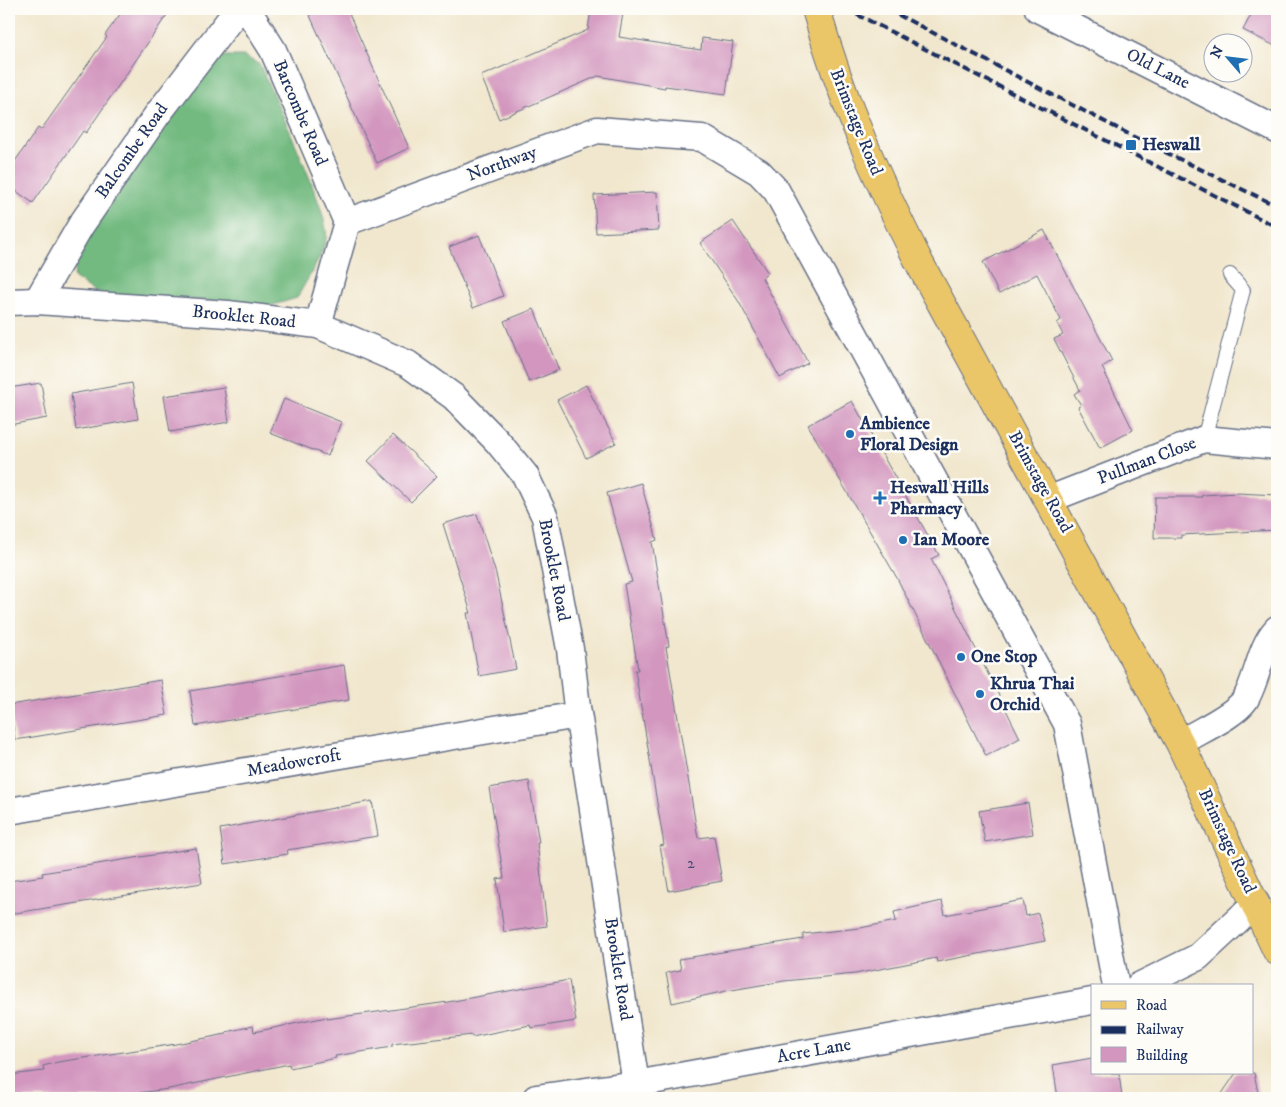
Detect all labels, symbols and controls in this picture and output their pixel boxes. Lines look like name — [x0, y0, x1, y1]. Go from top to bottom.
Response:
north arrow — [1204, 32, 1254, 82]
text: N — [1207, 43, 1228, 62]
street label: Old Lane — [1123, 44, 1193, 94]
street label: Barcombe Road — [268, 57, 332, 169]
street label: Brimstage Road — [825, 66, 887, 178]
street label: Balcombe Road — [91, 99, 173, 203]
place label: Heswall — [1142, 134, 1201, 156]
marker: Heswall — [1124, 138, 1138, 152]
street label: Northway — [464, 141, 540, 187]
street label: Brooklet Road — [191, 301, 297, 333]
place label: Ambience Floral Design — [859, 413, 959, 456]
street label: Brimstage Road — [1003, 427, 1077, 537]
marker: Ambience Floral Design — [844, 428, 856, 440]
street label: Pullman Close — [1095, 432, 1199, 490]
place label: Heswall Hills Pharmacy — [890, 477, 989, 520]
marker: Heswall Hills Pharmacy — [874, 492, 886, 504]
street label: Brooklet Road — [533, 517, 575, 623]
place label: Ian Moore — [913, 529, 990, 551]
marker: Ian Moore — [897, 534, 909, 546]
place label: One Stop — [971, 646, 1037, 668]
marker: One Stop — [955, 651, 967, 663]
place label: Khrua Thai Orchid — [990, 673, 1075, 716]
marker: Khrua Thai Orchid — [974, 688, 986, 700]
street label: Meadowcroft — [245, 744, 343, 782]
street label: Brimstage Road — [1193, 785, 1261, 897]
house number: 2 — [687, 854, 695, 873]
street label: Brooklet Road — [599, 916, 637, 1022]
legend — [1091, 984, 1254, 1074]
text: Road — [1136, 996, 1168, 1015]
text: Railway — [1136, 1020, 1184, 1039]
street label: Acre Lane — [775, 1034, 853, 1068]
text: Building — [1136, 1046, 1188, 1065]

